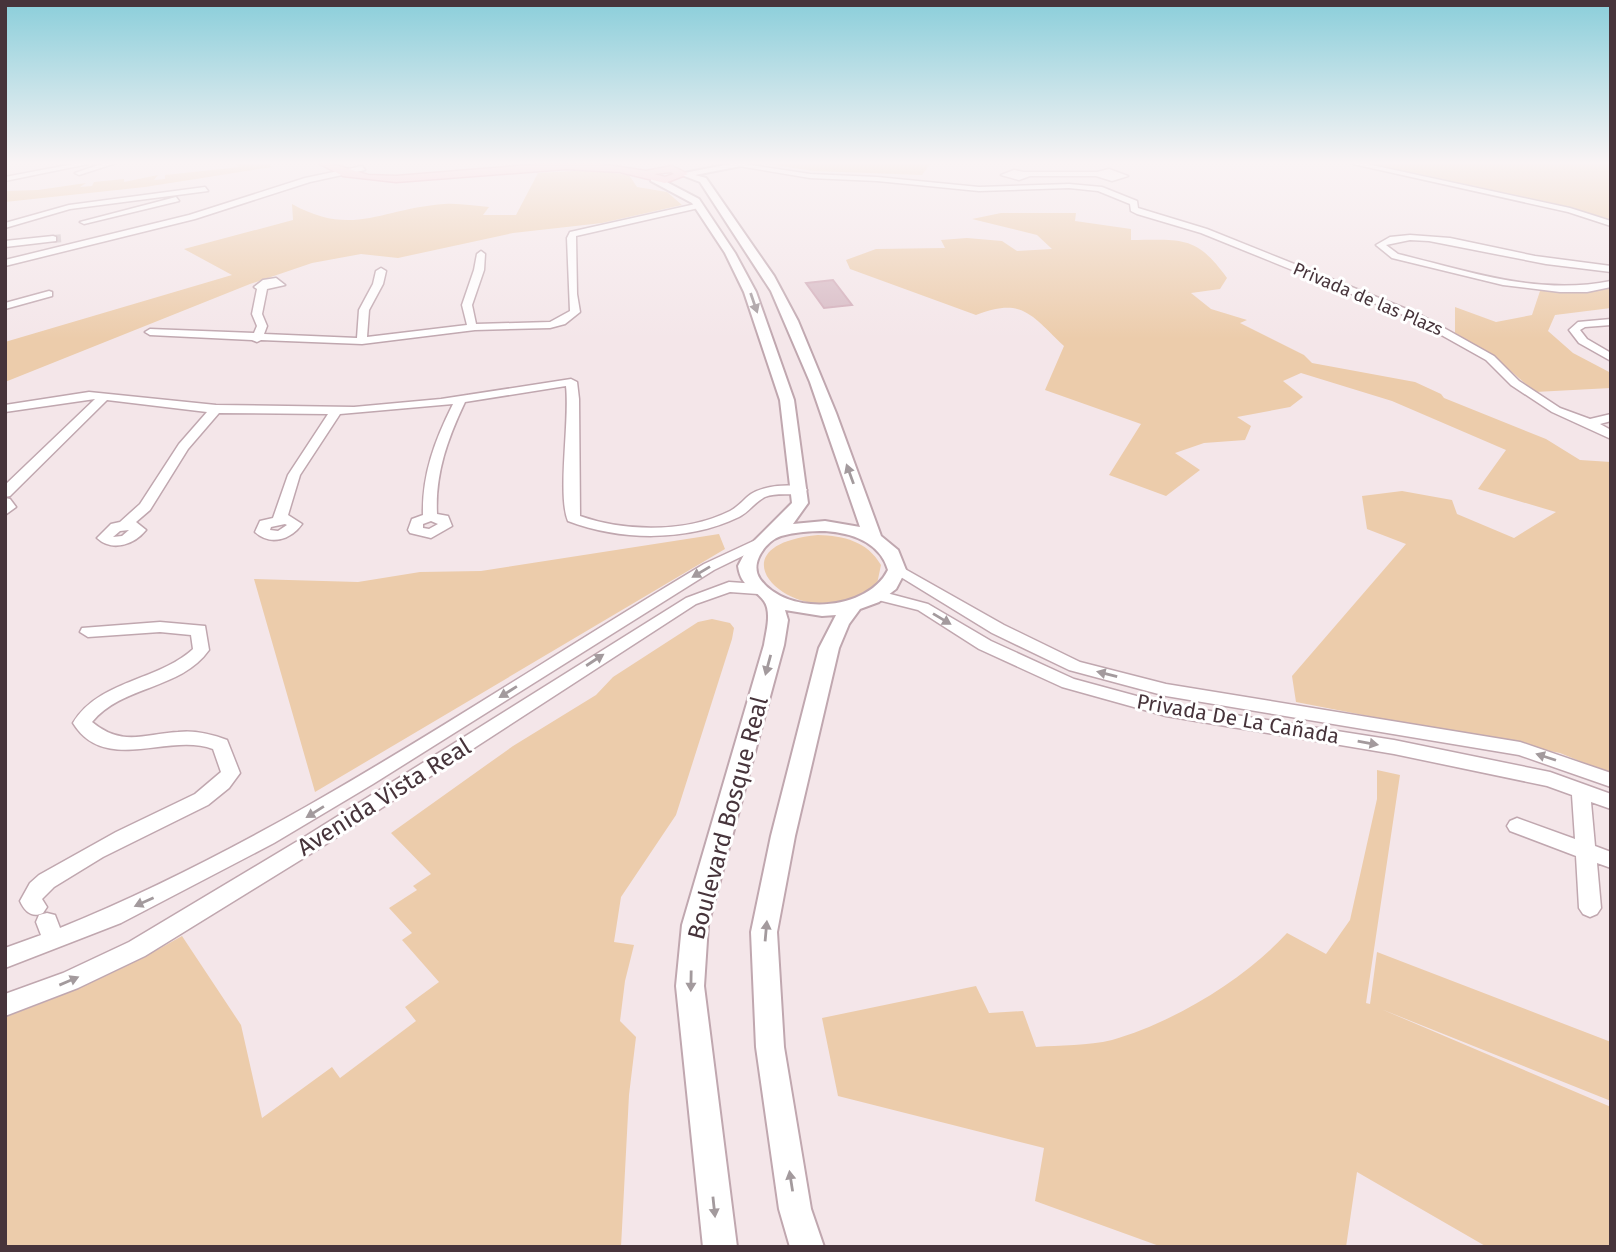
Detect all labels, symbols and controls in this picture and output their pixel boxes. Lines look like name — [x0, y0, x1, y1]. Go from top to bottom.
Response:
street label: Privada de las Plazs — [1290, 258, 1446, 340]
one-way arrow — [749, 293, 760, 314]
one-way arrow — [844, 464, 855, 485]
one-way arrow — [692, 566, 711, 578]
one-way arrow — [933, 612, 952, 625]
one-way arrow — [586, 653, 604, 667]
one-way arrow — [762, 655, 773, 677]
one-way arrow — [1095, 668, 1117, 679]
one-way arrow — [498, 685, 517, 698]
street label: Privada De La Cañada — [1135, 688, 1341, 750]
street label: Boulevard Bosque Real — [682, 693, 774, 943]
street label: Avenida Vista Real — [292, 732, 476, 862]
one-way arrow — [1357, 738, 1379, 749]
one-way arrow — [1536, 752, 1557, 762]
one-way arrow — [305, 806, 324, 819]
one-way arrow — [134, 896, 154, 908]
one-way arrow — [761, 920, 772, 942]
one-way arrow — [685, 970, 697, 992]
one-way arrow — [59, 975, 80, 986]
one-way arrow — [785, 1170, 796, 1192]
one-way arrow — [709, 1196, 720, 1218]

